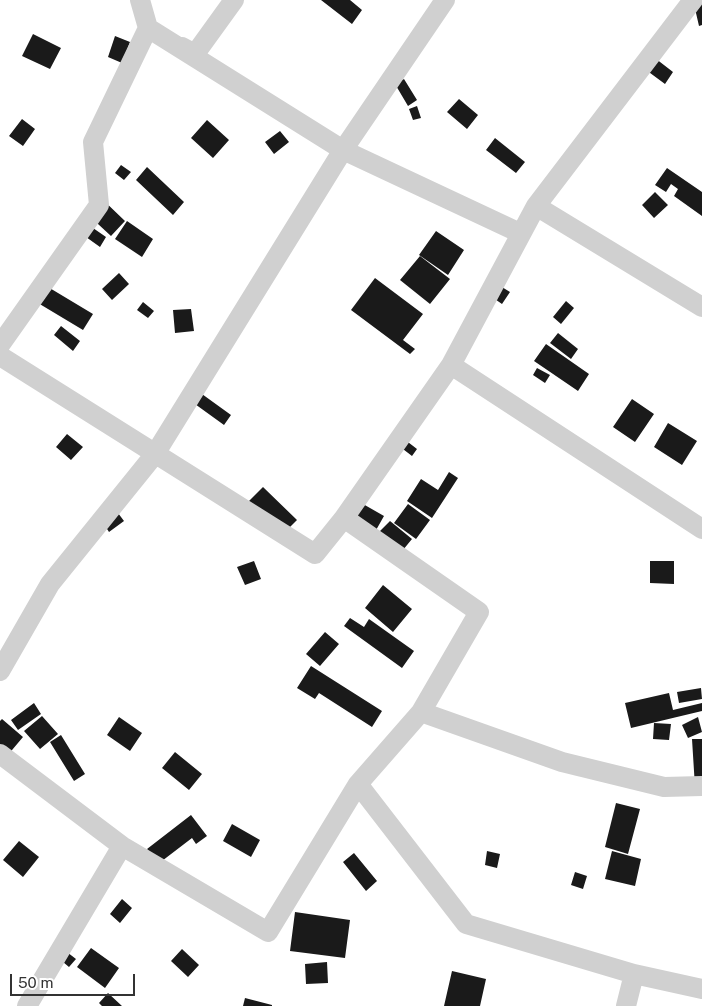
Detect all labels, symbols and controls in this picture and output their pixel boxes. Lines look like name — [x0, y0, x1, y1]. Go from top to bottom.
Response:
scale bar — [12, 964, 138, 996]
text: 50 m — [18, 974, 53, 991]

